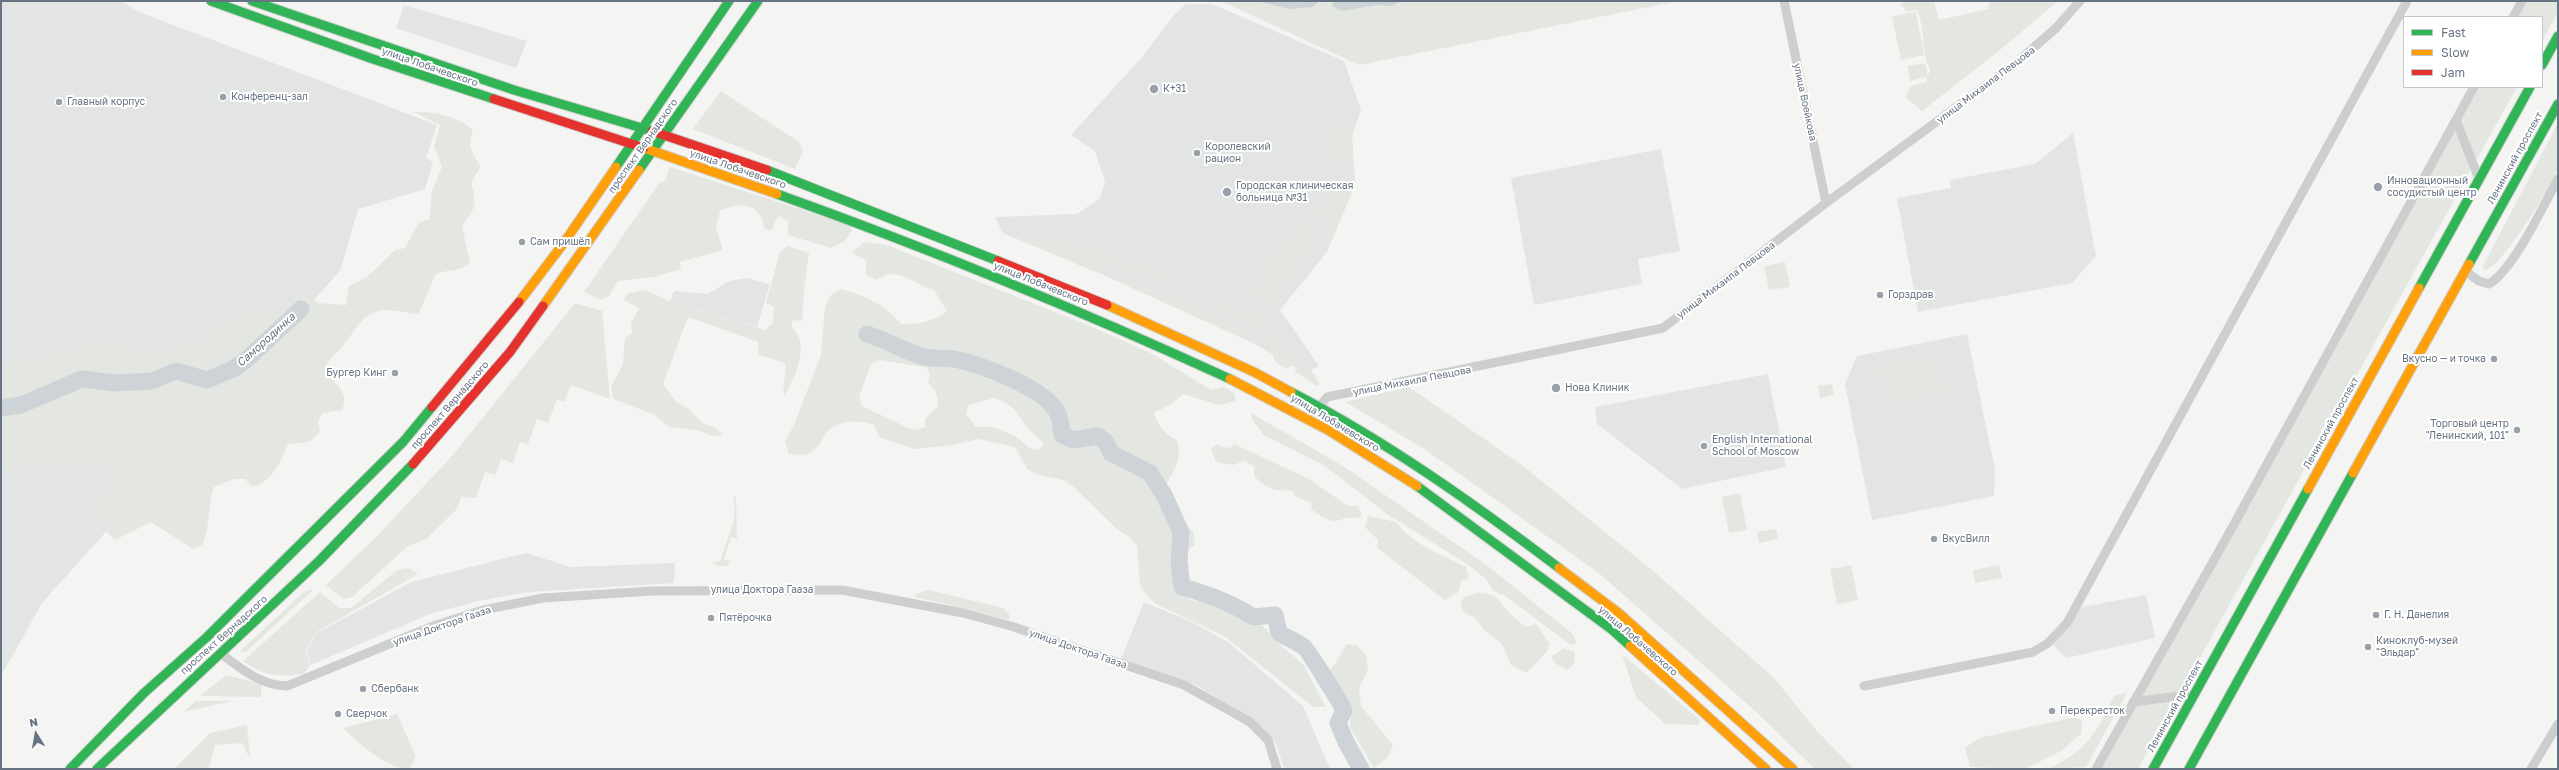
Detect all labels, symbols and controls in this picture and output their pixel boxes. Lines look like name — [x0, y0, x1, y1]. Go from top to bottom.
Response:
legend — [2403, 16, 2543, 88]
text: Fast — [2441, 25, 2466, 40]
street label: улица Михаила Певцова — [1934, 44, 2038, 126]
street label: улица Лобачевского — [380, 45, 480, 89]
text: Slow — [2441, 45, 2469, 60]
street label: улица Воейкова — [1791, 62, 1819, 142]
text: Jam — [2441, 65, 2465, 80]
marker: К+31 — [1148, 83, 1160, 95]
place label: К+31 — [1163, 83, 1186, 95]
place label: Конференц-зал — [231, 91, 308, 103]
marker: Конференц-зал — [218, 92, 228, 102]
place label: Главный корпус — [67, 96, 145, 108]
street label: проспект Вернадского — [606, 96, 680, 196]
marker: Главный корпус — [54, 97, 64, 107]
street label: Ленинский проспект — [2485, 110, 2545, 206]
place label: Королевский рацион — [1205, 141, 1271, 164]
street label: улица Лобачевского — [688, 147, 788, 191]
marker: Королевский рацион — [1192, 148, 1202, 158]
place label: Инновационный сосудистый центр — [2387, 175, 2477, 198]
place label: Городская клиническая больница №31 — [1236, 180, 1353, 204]
marker: Инновационный сосудистый центр — [2372, 181, 2384, 193]
marker: Городская клиническая больница №31 — [1221, 186, 1233, 198]
place label: Сам пришёл — [530, 236, 590, 248]
marker: Сам пришёл — [517, 237, 527, 247]
street label: улица Михаила Певцова — [1674, 239, 1778, 321]
street label: улица Лобачевского — [992, 260, 1090, 308]
place label: Горздрав — [1888, 289, 1933, 301]
marker: Горздрав — [1875, 290, 1885, 300]
water label: Самородинка — [234, 310, 298, 370]
place label: Вкусно — и точка — [2402, 353, 2486, 365]
marker: Вкусно — и точка — [2489, 354, 2499, 364]
street label: проспект Вернадского — [409, 359, 491, 451]
street label: улица Михаила Певцова — [1352, 364, 1472, 398]
place label: Бургер Кинг — [326, 367, 387, 379]
marker: Бургер Кинг — [390, 368, 400, 378]
street label: Ленинский проспект — [2301, 375, 2361, 471]
marker: Нова Клиник — [1550, 382, 1562, 394]
place label: Нова Клиник — [1565, 382, 1629, 394]
street label: улица Лобачевского — [1289, 392, 1381, 454]
place label: Торговый центр "Ленинский, 101" — [2426, 418, 2509, 442]
marker: Торговый центр "Ленинский, 101" — [2512, 425, 2522, 435]
place label: English International School of Moscow — [1712, 434, 1812, 458]
marker: English International School of Moscow — [1699, 441, 1709, 451]
place label: ВкусВилл — [1942, 533, 1990, 545]
marker: ВкусВилл — [1929, 534, 1939, 544]
street label: улица Доктора Гааза — [711, 584, 813, 596]
street label: проспект Вернадского — [178, 593, 270, 677]
street label: улица Лобачевского — [1596, 603, 1680, 679]
street label: улица Доктора Гааза — [392, 604, 492, 648]
place label: Г. Н. Данелия — [2384, 609, 2449, 621]
marker: Г. Н. Данелия — [2371, 610, 2381, 620]
place label: Пятёрочка — [719, 612, 772, 624]
marker: Пятёрочка — [706, 613, 716, 623]
street label: улица Доктора Гааза — [1028, 627, 1128, 671]
place label: Киноклуб-музей "Эльдар" — [2376, 635, 2458, 658]
marker: Киноклуб-музей "Эльдар" — [2363, 642, 2373, 652]
street label: Ленинский проспект — [2145, 658, 2205, 754]
place label: Сбербанк — [371, 683, 419, 695]
marker: Сбербанк — [358, 684, 368, 694]
place label: Перекресток — [2060, 705, 2125, 717]
marker: Перекресток — [2047, 706, 2057, 716]
place label: Сверчок — [346, 708, 388, 720]
marker: Сверчок — [333, 709, 343, 719]
north arrow — [16, 714, 56, 754]
text: N — [28, 715, 39, 729]

